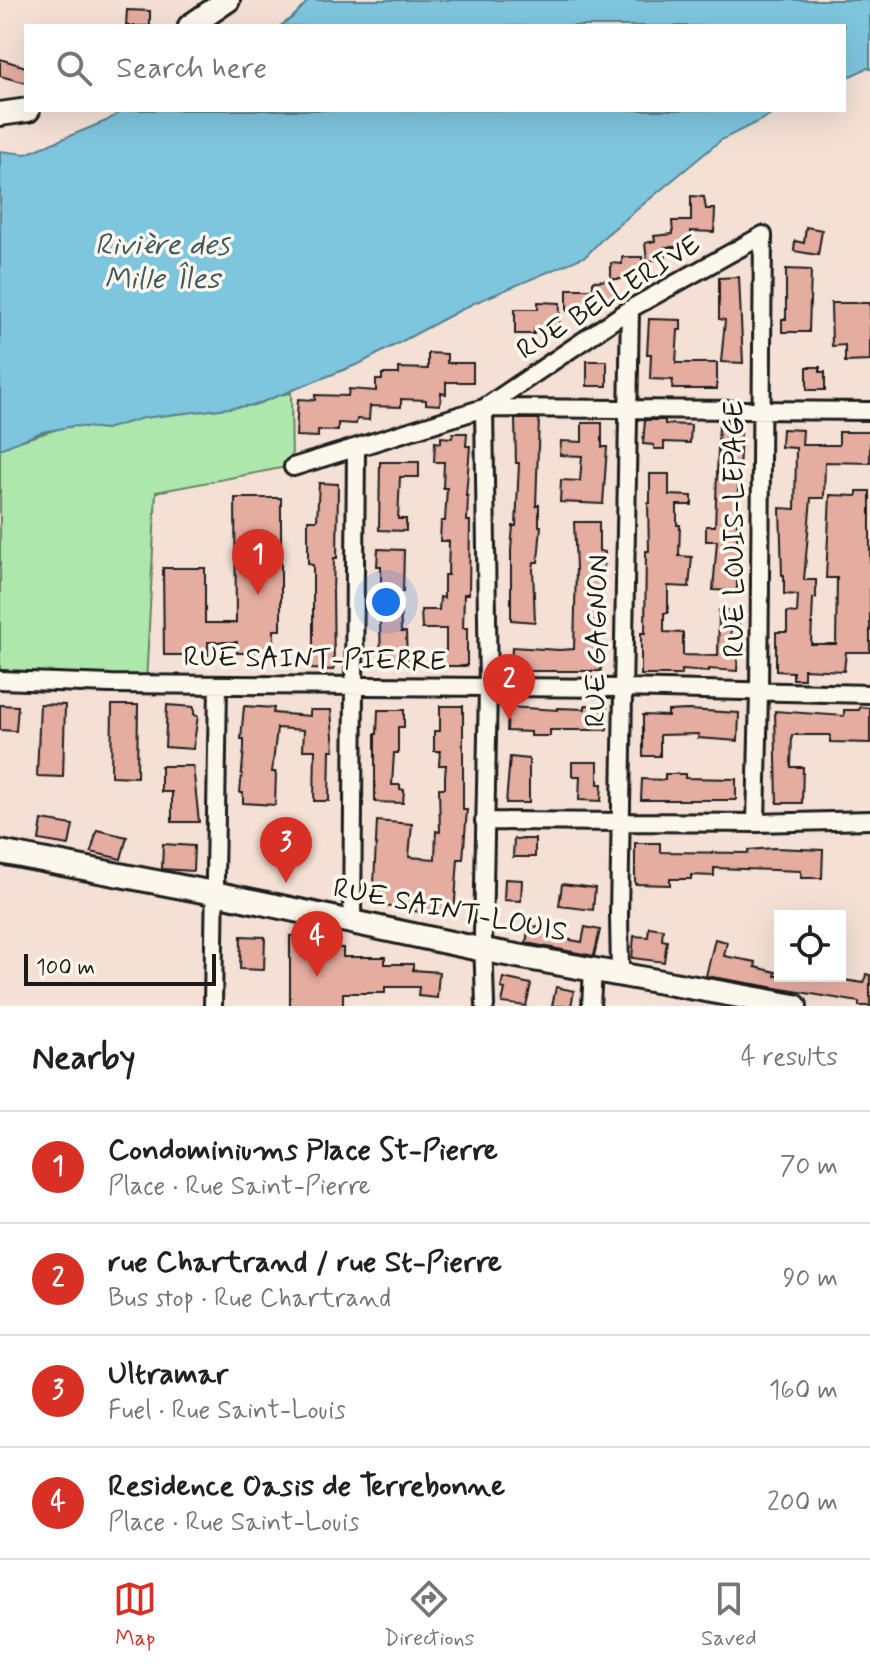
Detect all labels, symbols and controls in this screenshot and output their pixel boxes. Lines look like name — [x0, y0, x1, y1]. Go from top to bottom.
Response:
search box — [24, 24, 846, 112]
icon: search — [52, 46, 96, 90]
text: Search here — [116, 49, 267, 88]
water label: Rivière des Mille Îles — [95, 226, 231, 299]
street label: RUE BELLERIVE — [510, 227, 708, 369]
street label: RUE LOUIS-LEPAGE — [717, 400, 754, 658]
pin: 1 — [232, 529, 284, 595]
street label: RUE GAGNON — [578, 554, 618, 728]
your location — [366, 582, 406, 622]
street label: RUE SAINT-PIERRE — [183, 639, 447, 681]
pin: 2 — [483, 654, 535, 720]
pin: 3 — [260, 817, 312, 883]
street label: RUE SAINT-LOUIS — [330, 870, 570, 952]
map controls — [774, 910, 846, 982]
button: locate — [774, 910, 846, 982]
pin: 4 — [291, 911, 343, 977]
scale bar — [24, 950, 216, 986]
text: 100 m — [36, 954, 95, 982]
text: Nearby — [32, 1036, 136, 1081]
text: 4 results — [741, 1041, 838, 1075]
text: Condominiums Place St-Pierre — [108, 1131, 498, 1170]
text: 1 — [52, 1150, 64, 1184]
text: 70 m — [780, 1150, 838, 1184]
text: Place · Rue Saint-Pierre — [108, 1170, 371, 1204]
text: rue Chartrand / rue St-Pierre — [108, 1243, 502, 1282]
text: 2 — [52, 1262, 64, 1296]
text: 90 m — [783, 1262, 838, 1296]
text: Bus stop · Rue Chartrand — [108, 1282, 391, 1316]
text: Ultramar — [108, 1355, 228, 1394]
text: 3 — [52, 1374, 64, 1408]
text: 160 m — [769, 1374, 838, 1408]
text: Fuel · Rue Saint-Louis — [108, 1394, 346, 1428]
text: Residence Oasis de Terrebonne — [108, 1467, 505, 1506]
text: 4 — [50, 1486, 66, 1520]
text: 200 m — [767, 1486, 838, 1520]
text: Place · Rue Saint-Louis — [108, 1506, 359, 1540]
tab: Map — [113, 1577, 157, 1653]
tab: Directions — [384, 1577, 474, 1653]
tab: Saved — [701, 1577, 757, 1653]

